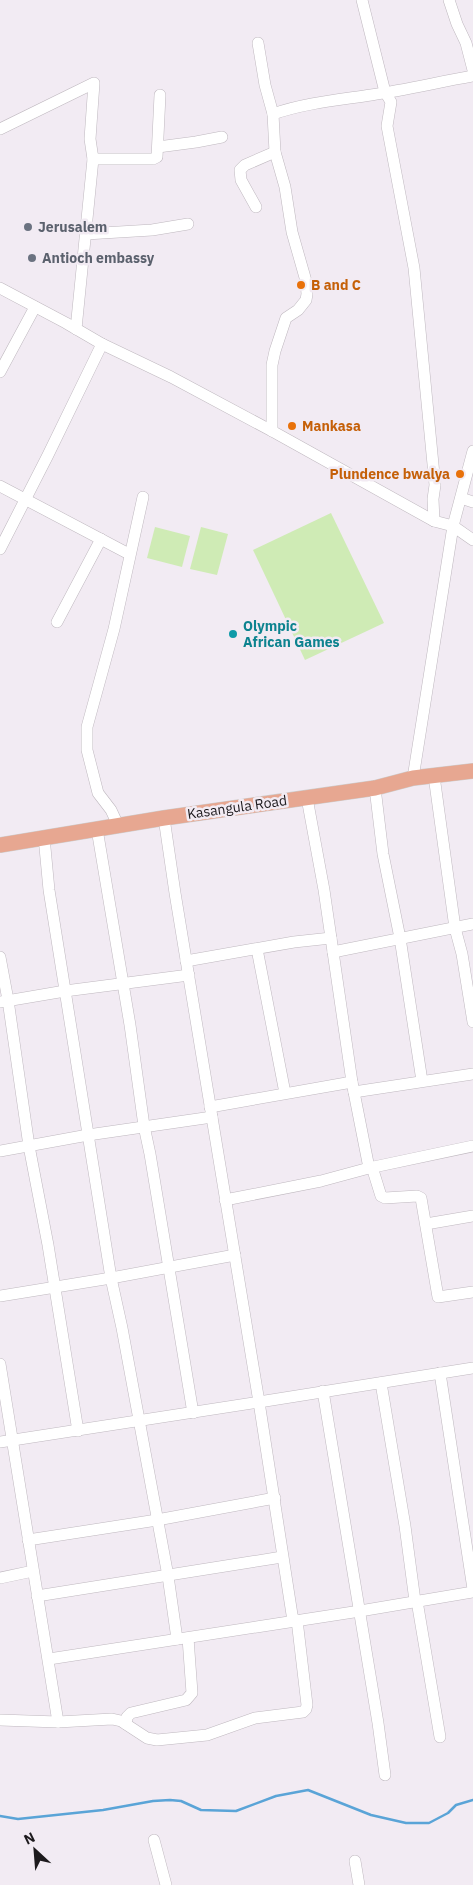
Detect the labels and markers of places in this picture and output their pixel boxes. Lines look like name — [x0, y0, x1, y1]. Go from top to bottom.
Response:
place label: Jerusalem — [38, 218, 107, 236]
marker: Jerusalem — [22, 221, 34, 233]
place label: Antioch embassy — [42, 249, 155, 267]
marker: Antioch embassy — [26, 252, 38, 264]
place label: B and C — [311, 276, 361, 294]
marker: B and C — [295, 279, 307, 291]
place label: Mankasa — [302, 417, 361, 435]
marker: Mankasa — [286, 420, 298, 432]
place label: Plundence bwalya — [330, 465, 450, 483]
marker: Plundence bwalya — [454, 468, 466, 480]
place label: Olympic African Games — [243, 617, 340, 651]
marker: Olympic African Games — [227, 628, 239, 640]

